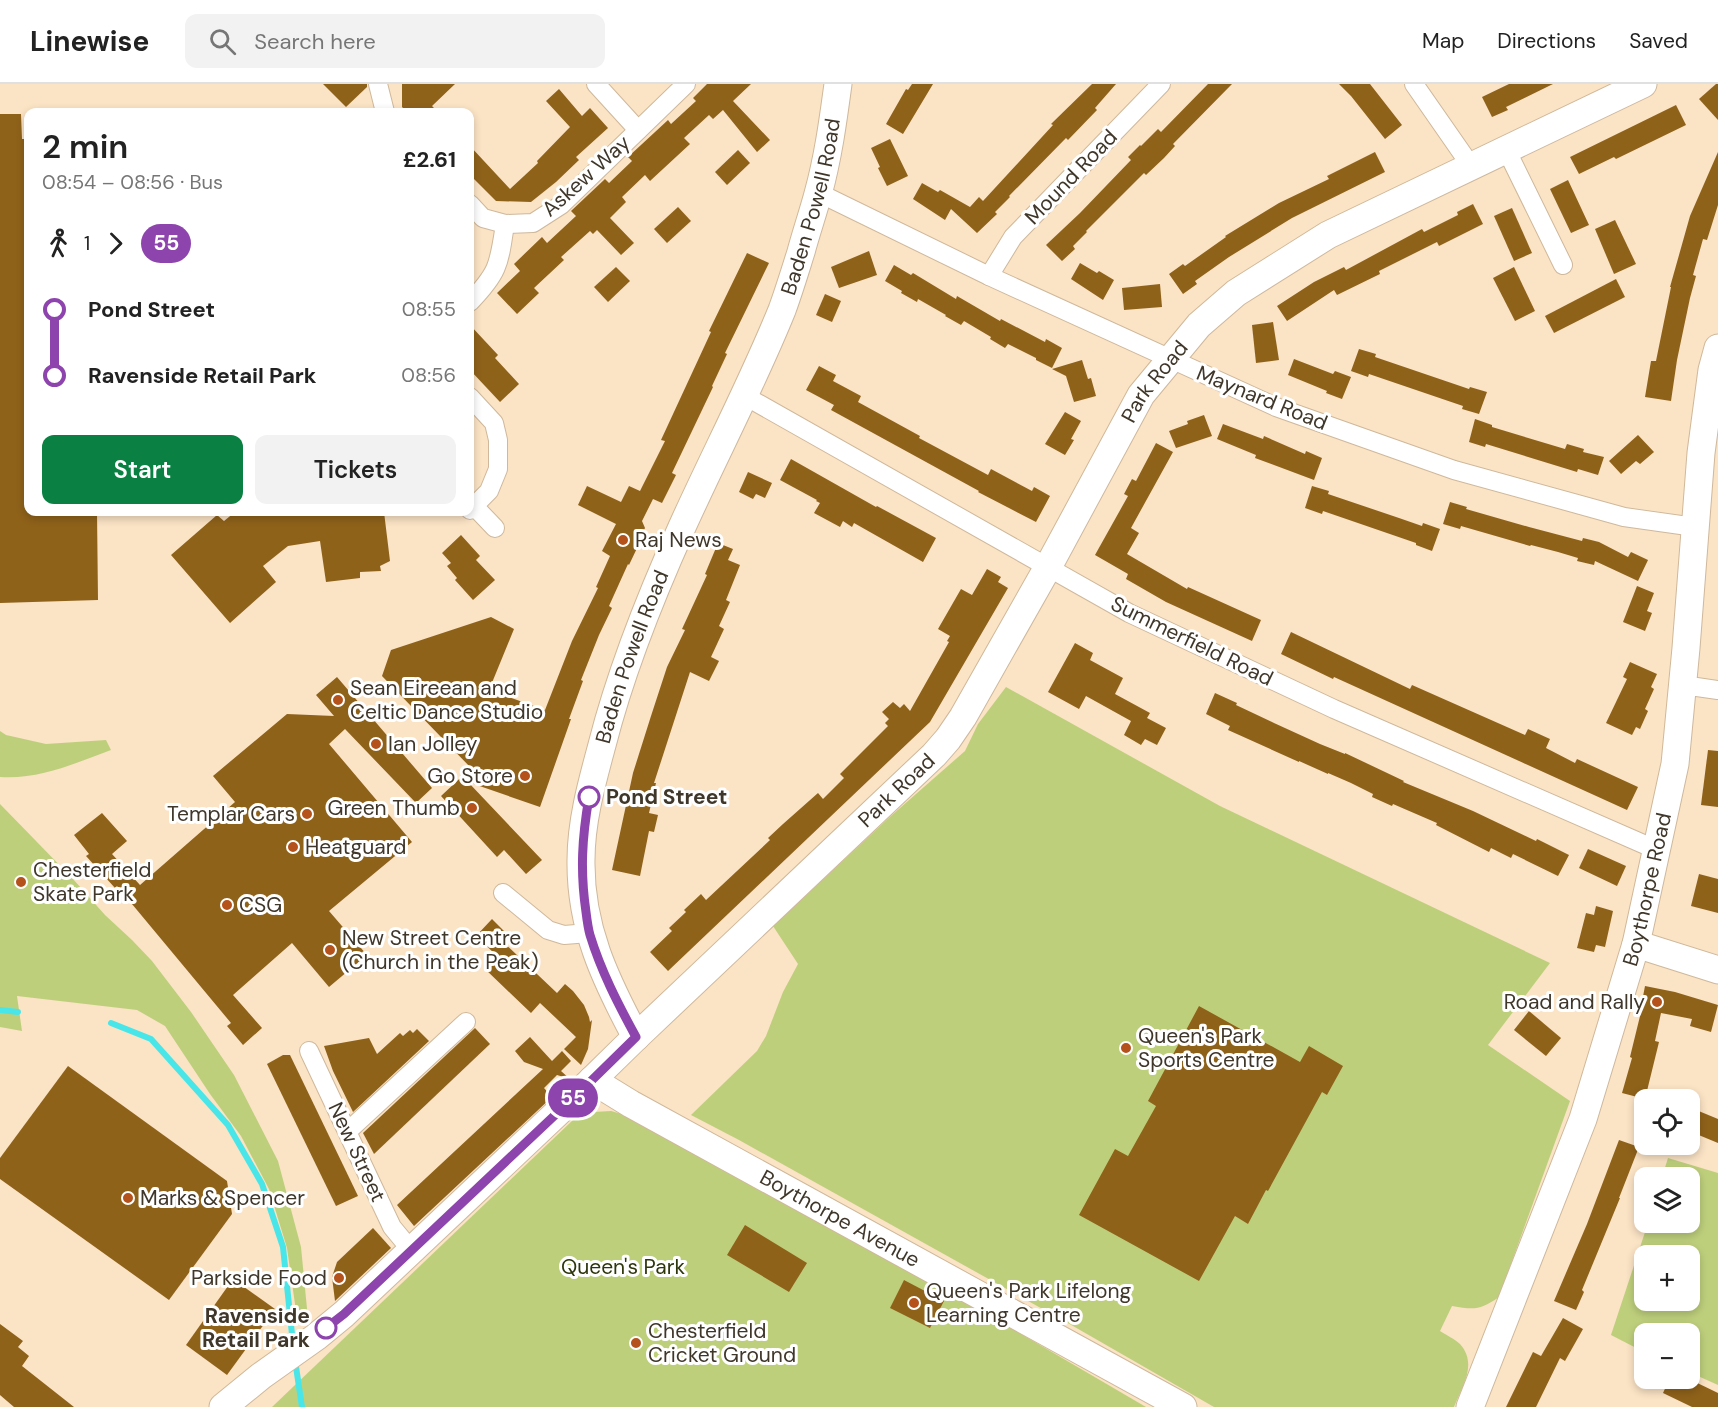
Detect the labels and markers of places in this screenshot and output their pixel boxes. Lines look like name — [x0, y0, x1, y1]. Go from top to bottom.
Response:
place label: Raj News — [635, 526, 722, 554]
marker: Raj News — [616, 533, 630, 547]
place label: Sean Eireean and Celtic Dance Studio — [350, 674, 543, 726]
marker: Sean Eireean and Celtic Dance Studio — [331, 693, 345, 707]
place label: Ian Jolley — [388, 730, 478, 758]
marker: Ian Jolley — [369, 737, 383, 751]
place label: Go Store — [427, 762, 513, 790]
marker: Go Store — [518, 769, 532, 783]
place label: Pond Street — [606, 783, 727, 811]
marker: Pond Street — [578, 786, 600, 808]
place label: Green Thumb — [327, 794, 460, 822]
place label: Templar Cars — [167, 800, 295, 828]
marker: Green Thumb — [465, 801, 479, 815]
marker: Templar Cars — [300, 807, 314, 821]
place label: Heatguard — [305, 833, 406, 861]
marker: Heatguard — [286, 840, 300, 854]
place label: Chesterfield Skate Park — [33, 856, 151, 908]
marker: Chesterfield Skate Park — [14, 875, 28, 889]
place label: CSG — [239, 891, 282, 919]
marker: CSG — [220, 898, 234, 912]
place label: New Street Centre (Church in the Peak) — [342, 924, 538, 976]
marker: New Street Centre (Church in the Peak) — [323, 943, 337, 957]
place label: Road and Rally — [1504, 988, 1645, 1016]
marker: Road and Rally — [1650, 995, 1664, 1009]
place label: Queen's Park Sports Centre — [1138, 1022, 1275, 1074]
marker: Queen's Park Sports Centre — [1119, 1041, 1133, 1055]
place label: Marks & Spencer — [140, 1184, 305, 1212]
marker: Marks & Spencer — [121, 1191, 135, 1205]
place label: Parkside Food — [191, 1264, 327, 1292]
marker: Parkside Food — [332, 1271, 346, 1285]
place label: Queen's Park Lifelong Learning Centre — [926, 1277, 1132, 1329]
marker: Queen's Park Lifelong Learning Centre — [907, 1296, 921, 1310]
place label: Ravenside Retail Park — [202, 1302, 310, 1354]
marker: Ravenside Retail Park — [315, 1317, 337, 1339]
place label: Chesterfield Cricket Ground — [648, 1317, 796, 1369]
marker: Chesterfield Cricket Ground — [629, 1336, 643, 1350]

